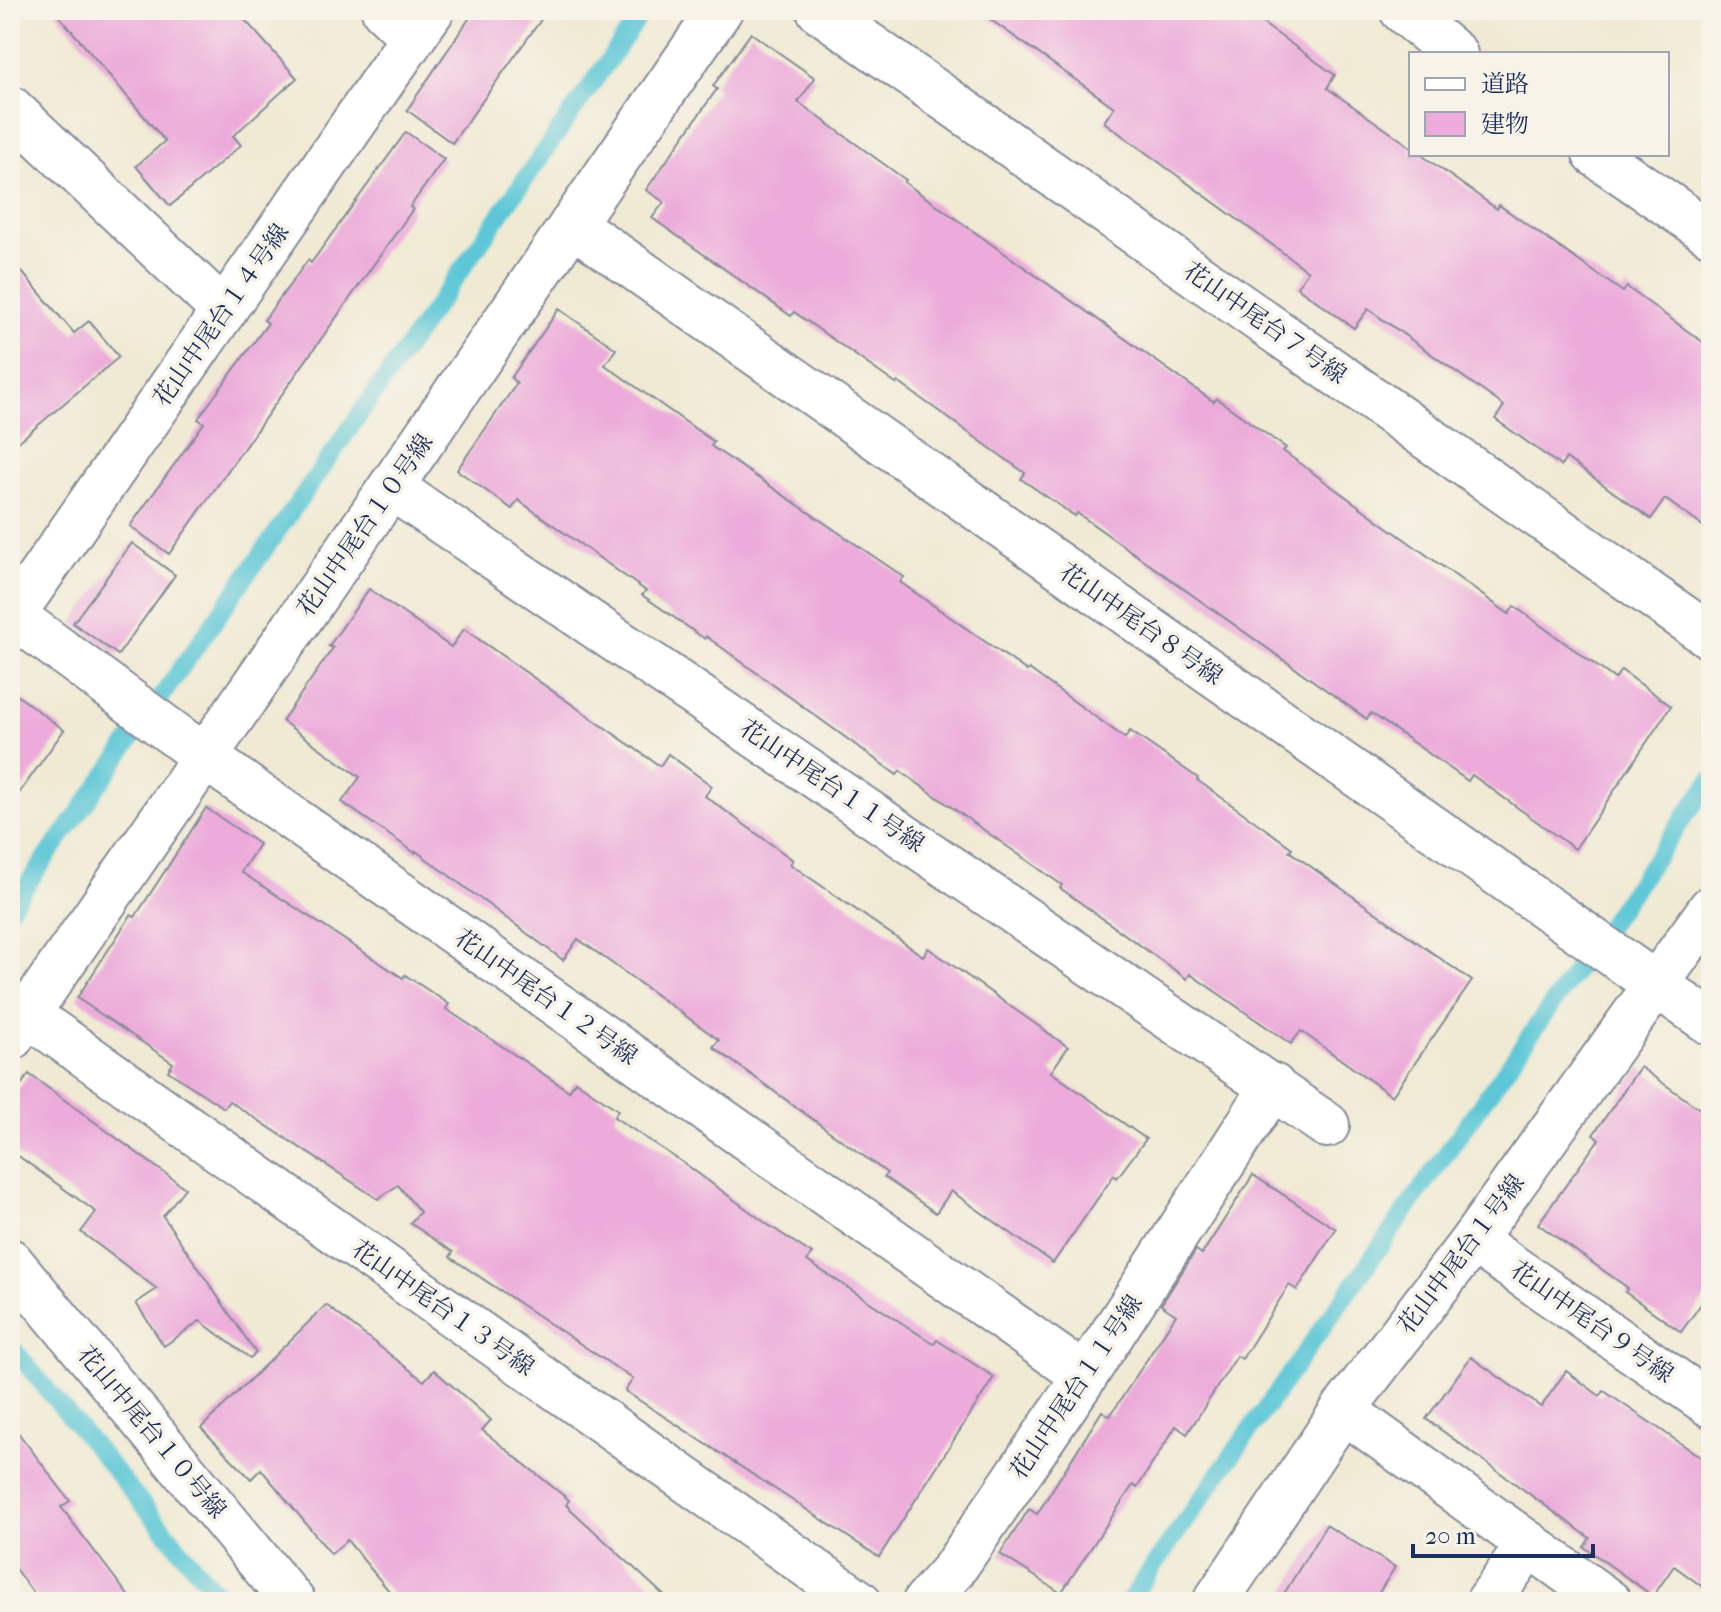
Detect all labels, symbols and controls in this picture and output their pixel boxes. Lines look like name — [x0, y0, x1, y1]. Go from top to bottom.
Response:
legend — [1409, 52, 1669, 156]
text: 道路 — [1481, 70, 1529, 98]
text: 建物 — [1481, 110, 1529, 138]
street label: 花山中尾台１４号線 — [148, 219, 294, 411]
street label: 花山中尾台７号線 — [1178, 256, 1352, 390]
street label: 花山中尾台１０号線 — [292, 429, 438, 621]
street label: 花山中尾台８号線 — [1054, 557, 1228, 691]
street label: 花山中尾台１１号線 — [735, 714, 929, 858]
street label: 花山中尾台１２号線 — [450, 924, 642, 1070]
street label: 花山中尾台１号線 — [1392, 1169, 1530, 1339]
street label: 花山中尾台１３号線 — [347, 1235, 539, 1381]
street label: 花山中尾台９号線 — [1505, 1255, 1679, 1389]
street label: 花山中尾台１１号線 — [1004, 1290, 1148, 1484]
street label: 花山中尾台１０号線 — [72, 1340, 232, 1524]
scale bar — [1413, 1508, 1593, 1558]
text: 20 m — [1425, 1522, 1476, 1550]

